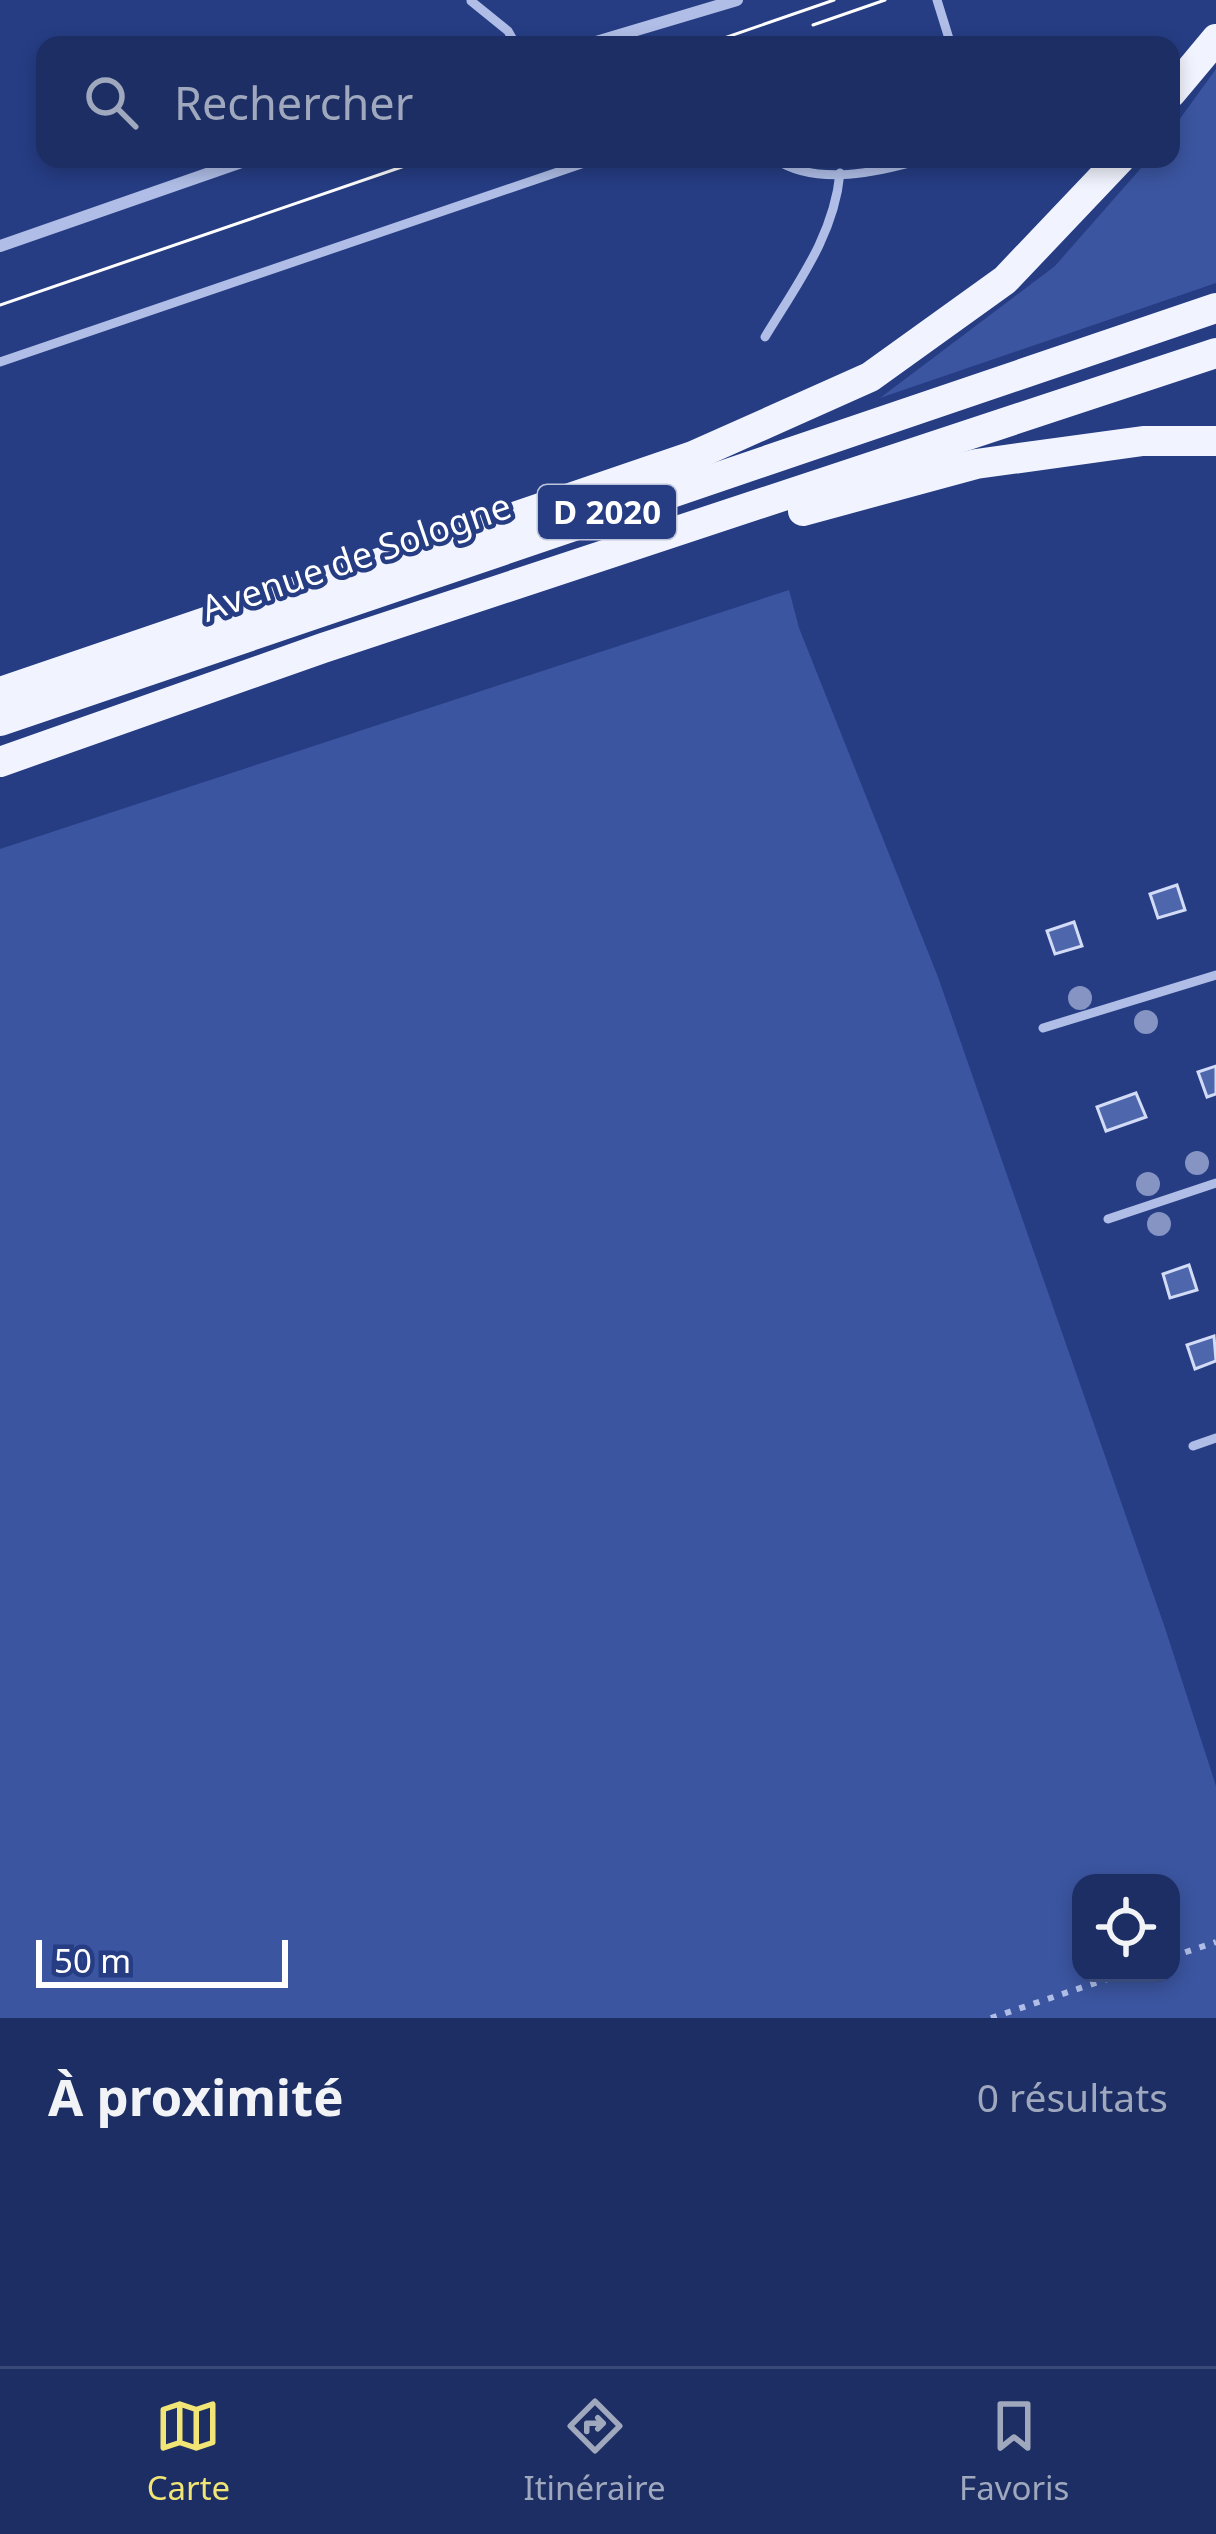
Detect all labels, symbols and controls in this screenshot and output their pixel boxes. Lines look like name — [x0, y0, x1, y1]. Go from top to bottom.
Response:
search box — [36, 36, 1180, 168]
icon: search — [78, 69, 144, 135]
text: Rechercher — [174, 72, 413, 133]
street label: Avenue de Sologne — [194, 480, 517, 633]
road number: D 2020 — [538, 485, 676, 539]
map controls — [1072, 1874, 1180, 1982]
button: locate — [1072, 1874, 1180, 1982]
scale bar — [36, 1934, 288, 1987]
text: 50 m — [54, 1938, 131, 1983]
text: À proximité — [48, 2061, 344, 2131]
text: 0 résultats — [977, 2070, 1168, 2123]
tab: Carte — [147, 2393, 230, 2510]
tab: Itinéraire — [524, 2393, 666, 2510]
tab: Favoris — [959, 2393, 1069, 2510]

